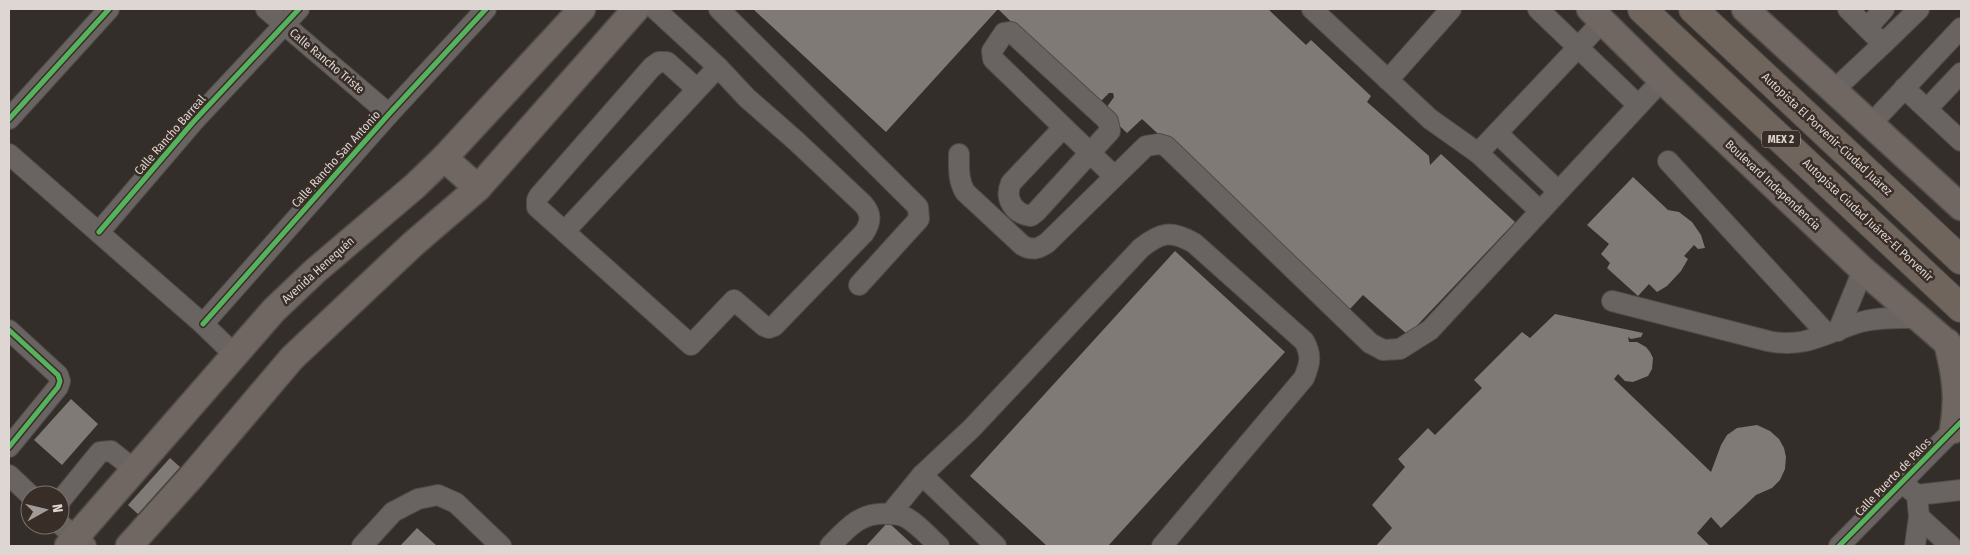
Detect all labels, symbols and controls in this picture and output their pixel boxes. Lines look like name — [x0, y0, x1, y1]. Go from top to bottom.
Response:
street label: Calle Rancho Triste — [287, 26, 367, 96]
street label: Autopista El Porvenir-Ciudad Juárez — [1759, 70, 1895, 198]
street label: Calle Rancho Barreal — [132, 92, 208, 178]
street label: Calle Rancho San Antonio — [289, 108, 383, 210]
road number: MEX 2 — [1762, 130, 1800, 148]
street label: Boulevard Independencia — [1722, 137, 1824, 233]
street label: Autopista Ciudad Juárez-El Porvenir — [1800, 156, 1937, 285]
street label: Avenida Henequén — [279, 234, 357, 306]
street label: Calle Puerto de Palos — [1852, 435, 1934, 519]
north arrow — [20, 485, 70, 535]
text: N — [48, 503, 66, 514]

